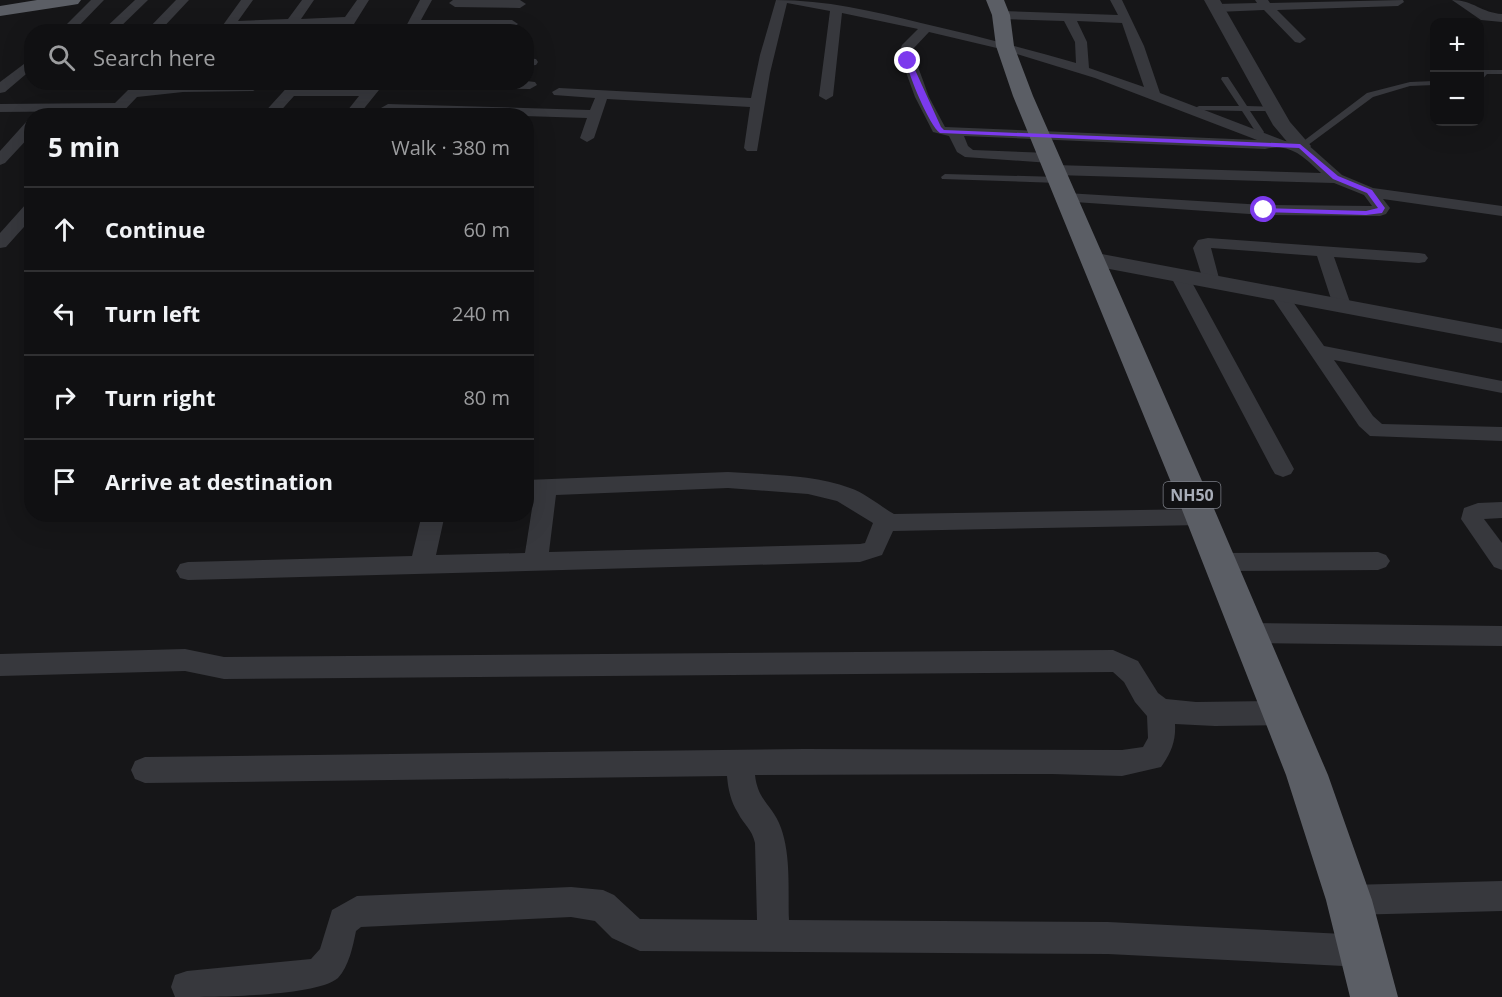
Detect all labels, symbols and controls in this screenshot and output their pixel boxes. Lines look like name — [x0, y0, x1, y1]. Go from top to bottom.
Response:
map controls — [1430, 18, 1484, 126]
button: + — [1430, 18, 1484, 72]
search box — [24, 24, 534, 90]
icon: search — [45, 41, 78, 74]
text: Search here — [93, 42, 216, 72]
route end — [894, 47, 920, 73]
button: − — [1430, 72, 1484, 126]
text: 5 min — [48, 129, 120, 165]
text: Walk · 380 m — [391, 134, 510, 161]
route start — [1250, 196, 1276, 222]
icon: ahead — [48, 213, 81, 246]
text: Continue — [105, 214, 205, 244]
text: 60 m — [463, 216, 510, 243]
icon: left — [48, 297, 81, 330]
text: Turn left — [105, 298, 200, 328]
text: 240 m — [452, 300, 510, 327]
icon: right — [48, 381, 81, 414]
text: Turn right — [105, 382, 216, 412]
text: 80 m — [463, 384, 510, 411]
icon: arrive — [48, 465, 81, 498]
text: Arrive at destination — [105, 466, 333, 496]
road number: NH50 — [1164, 482, 1220, 508]

